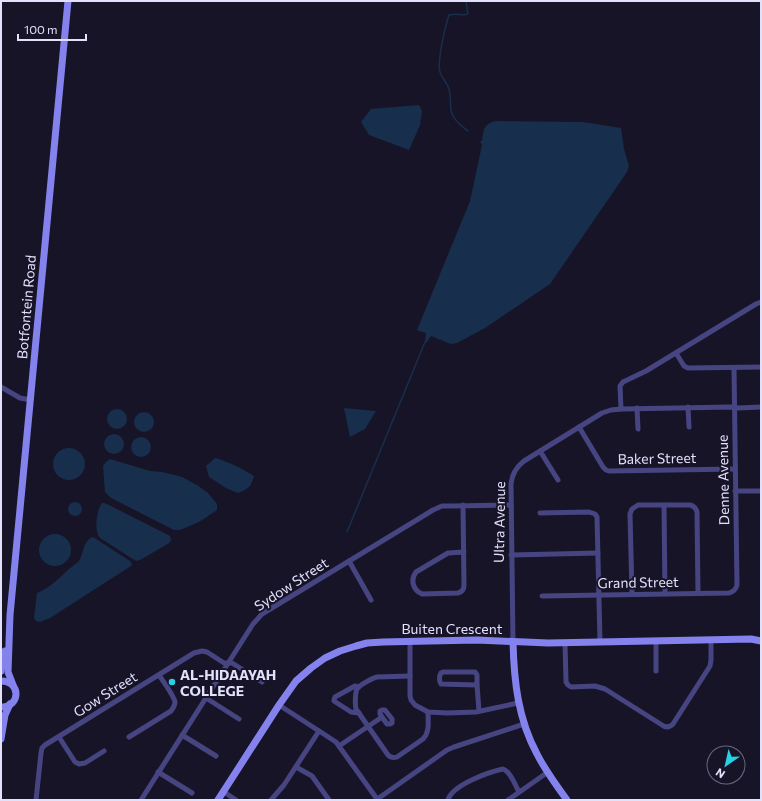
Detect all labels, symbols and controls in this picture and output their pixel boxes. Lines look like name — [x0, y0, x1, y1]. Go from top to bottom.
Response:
scale bar — [18, 16, 86, 42]
text: 100 m — [24, 22, 58, 36]
street label: Botfontein Road — [13, 254, 39, 360]
street label: Denne Avenue — [714, 435, 732, 525]
street label: Baker Street — [617, 449, 697, 467]
street label: Ultra Avenue — [490, 481, 508, 563]
street label: Sydow Street — [251, 554, 331, 614]
street label: Grand Street — [597, 573, 679, 591]
street label: Buiten Crescent — [402, 620, 503, 637]
place label: AL-HIDAAYAH COLLEGE — [180, 666, 276, 699]
street label: Gow Street — [70, 668, 140, 720]
marker: AL-HIDAAYAH COLLEGE — [167, 677, 177, 687]
north arrow — [706, 745, 746, 785]
text: N — [713, 766, 727, 781]

